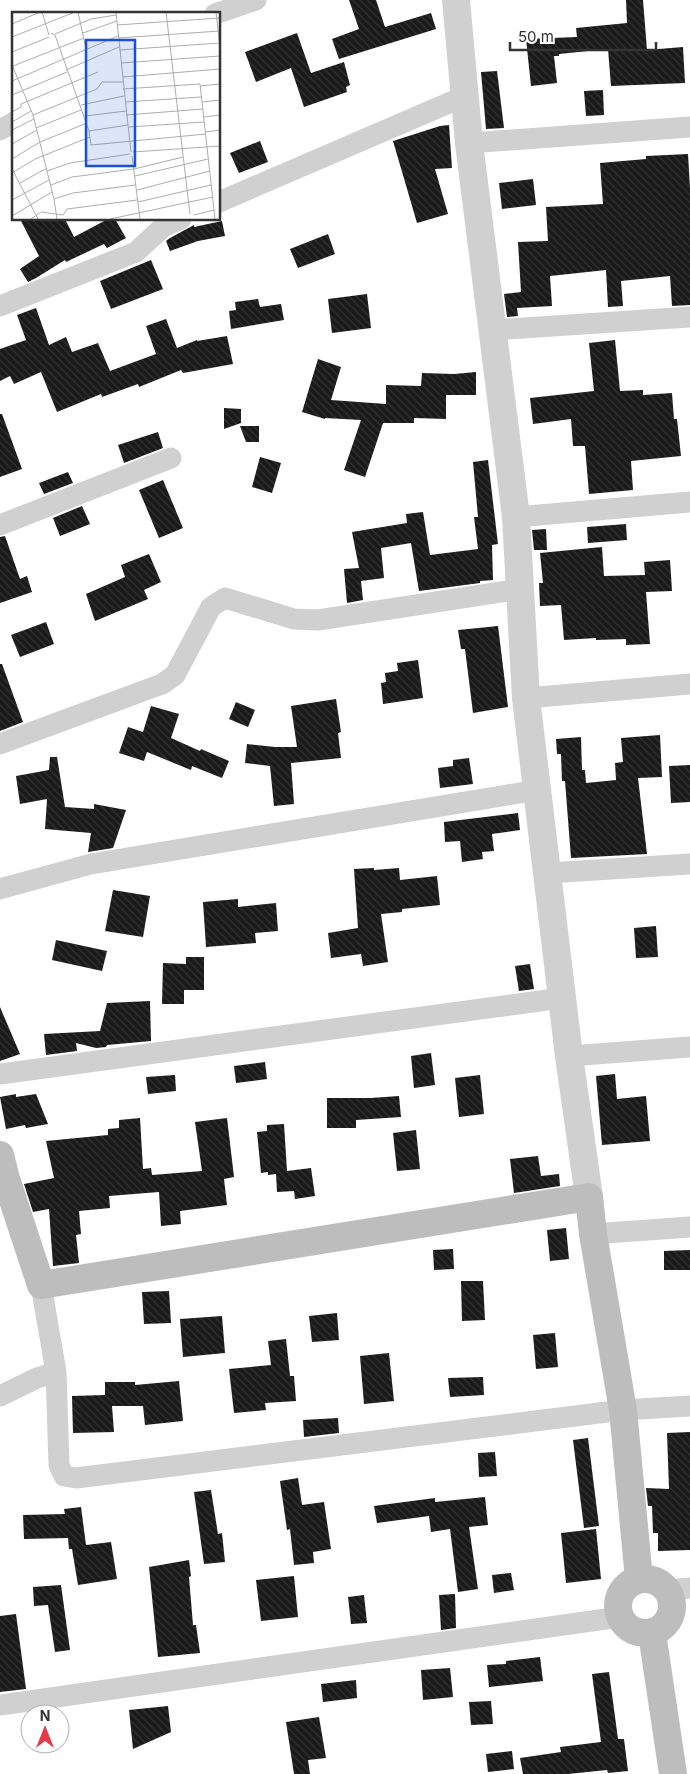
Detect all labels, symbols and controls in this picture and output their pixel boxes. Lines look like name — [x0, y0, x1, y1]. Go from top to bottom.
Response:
inset map — [12, 12, 220, 220]
scale bar — [510, 20, 656, 52]
text: 50 m — [518, 27, 554, 46]
north arrow — [20, 1704, 70, 1754]
text: N — [40, 1707, 50, 1724]

